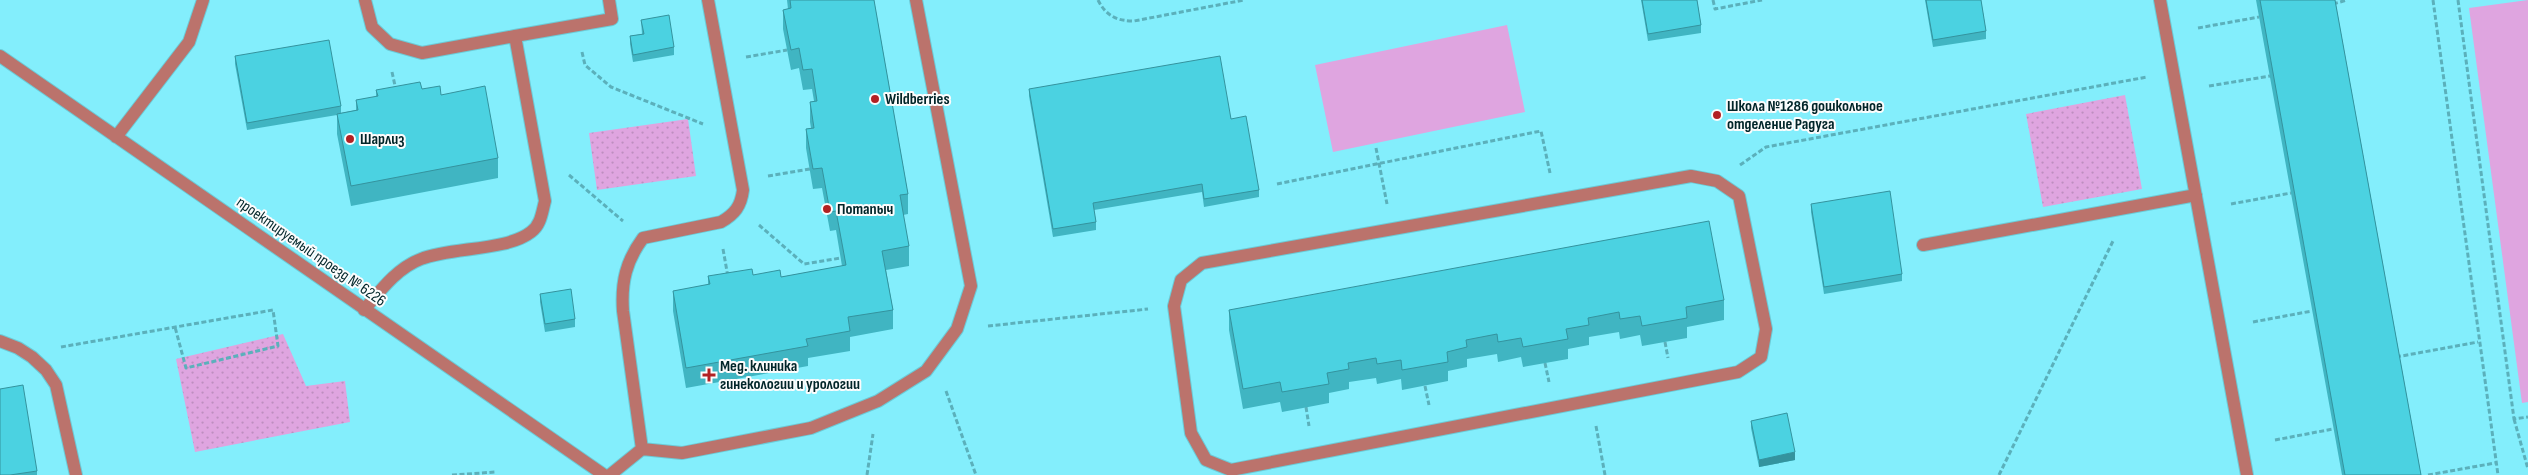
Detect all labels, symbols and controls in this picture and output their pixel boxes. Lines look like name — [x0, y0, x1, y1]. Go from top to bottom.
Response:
place label: Wildberries — [885, 90, 950, 109]
marker: Wildberries — [869, 93, 881, 105]
place label: Школа №1286 дошкольное отделение Радуга — [1727, 97, 1883, 134]
marker: Школа №1286 дошкольное отделение Радуга — [1711, 109, 1723, 121]
place label: Шарлиз — [360, 130, 404, 149]
marker: Шарлиз — [344, 133, 356, 145]
street label: проектируемый проезд № 6226 — [233, 193, 389, 311]
place label: Потапыч — [837, 200, 894, 219]
marker: Потапыч — [821, 203, 833, 215]
place label: Мед. клиника гинекологии и урологии — [720, 357, 860, 394]
marker: Мед. клиника гинекологии и урологии — [702, 368, 716, 382]

